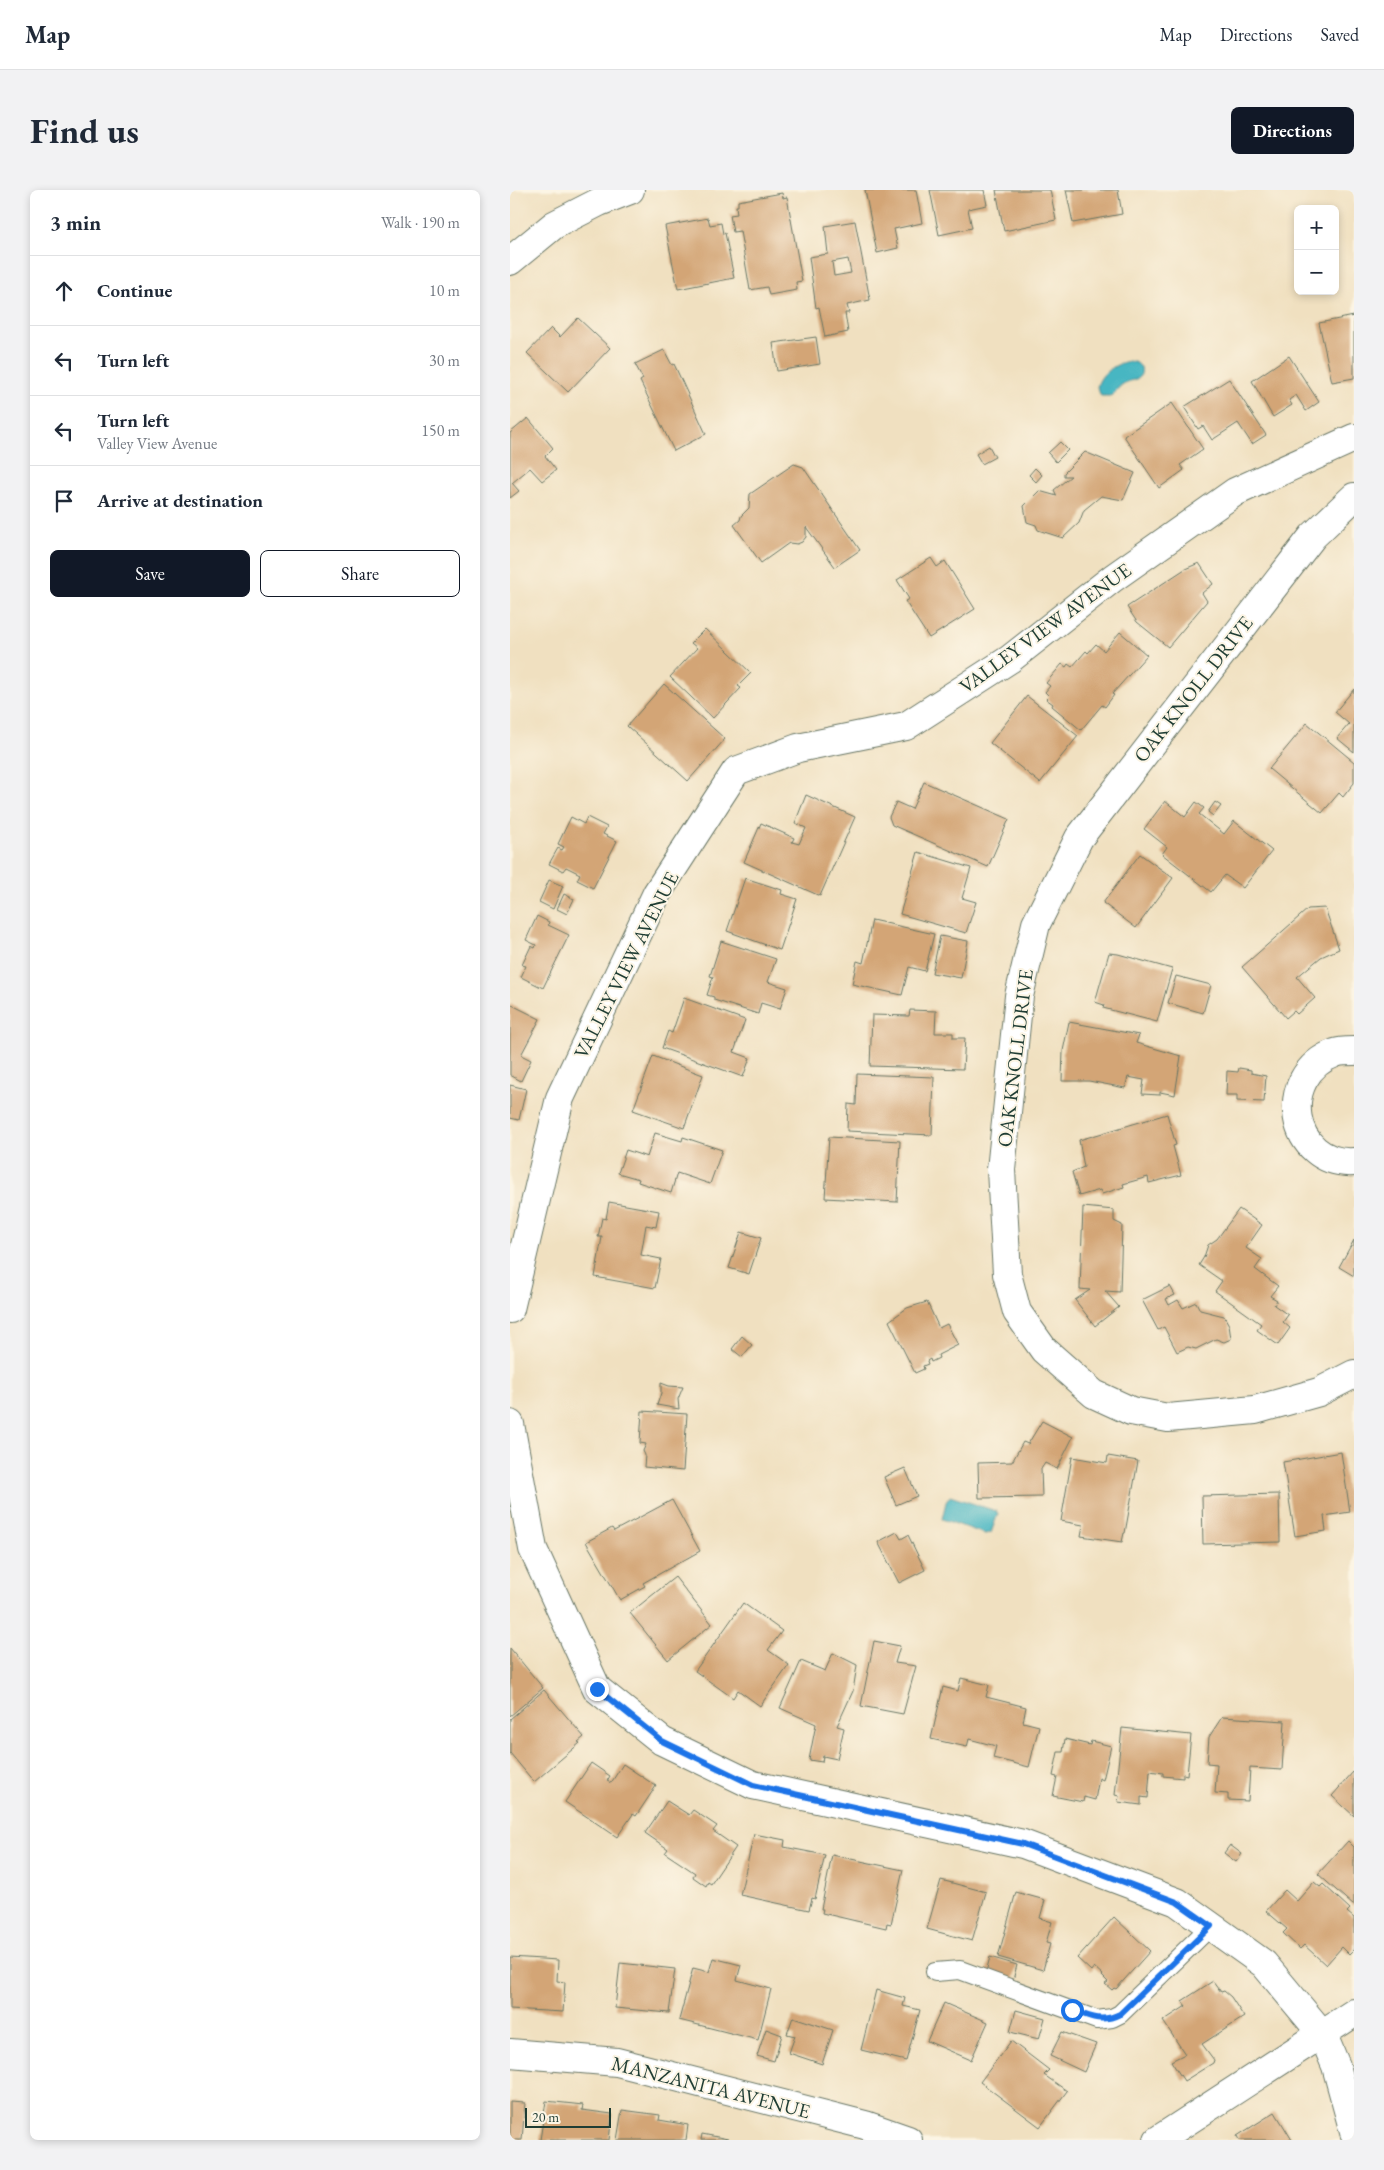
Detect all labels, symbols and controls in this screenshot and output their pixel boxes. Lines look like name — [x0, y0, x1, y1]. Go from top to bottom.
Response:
text: Map — [25, 19, 70, 50]
text: Map — [1160, 23, 1192, 46]
text: Directions — [1220, 23, 1292, 46]
text: Saved — [1320, 23, 1359, 46]
button: Directions — [1231, 107, 1354, 154]
text: Find us — [30, 108, 139, 153]
map controls — [1294, 205, 1339, 295]
button: + — [1294, 205, 1339, 250]
text: 3 min — [50, 209, 101, 236]
text: Walk · 190 m — [381, 212, 460, 233]
button: − — [1294, 250, 1339, 295]
icon: ahead — [50, 277, 78, 305]
text: Continue — [97, 278, 172, 303]
text: 10 m — [429, 280, 460, 301]
icon: left — [50, 347, 78, 375]
text: Turn left — [97, 348, 169, 373]
text: 30 m — [429, 350, 460, 371]
text: Turn left — [97, 408, 169, 433]
icon: left — [50, 417, 78, 445]
text: 150 m — [421, 420, 460, 441]
text: Valley View Avenue — [97, 433, 217, 454]
icon: arrive — [50, 487, 78, 515]
text: Arrive at destination — [97, 488, 263, 513]
button: Save — [50, 550, 250, 597]
button: Share — [260, 550, 460, 597]
street label: VALLEY VIEW AVENUE — [954, 557, 1136, 699]
street label: OAK KNOLL DRIVE — [1128, 610, 1258, 768]
street label: VALLEY VIEW AVENUE — [568, 867, 684, 1063]
street label: OAK KNOLL DRIVE — [991, 968, 1039, 1148]
route end — [586, 1678, 609, 1701]
route start — [1061, 1999, 1084, 2022]
street label: MANZANITA AVENUE — [609, 2050, 813, 2124]
scale bar — [525, 2105, 611, 2128]
text: 20 m — [532, 2108, 559, 2126]

